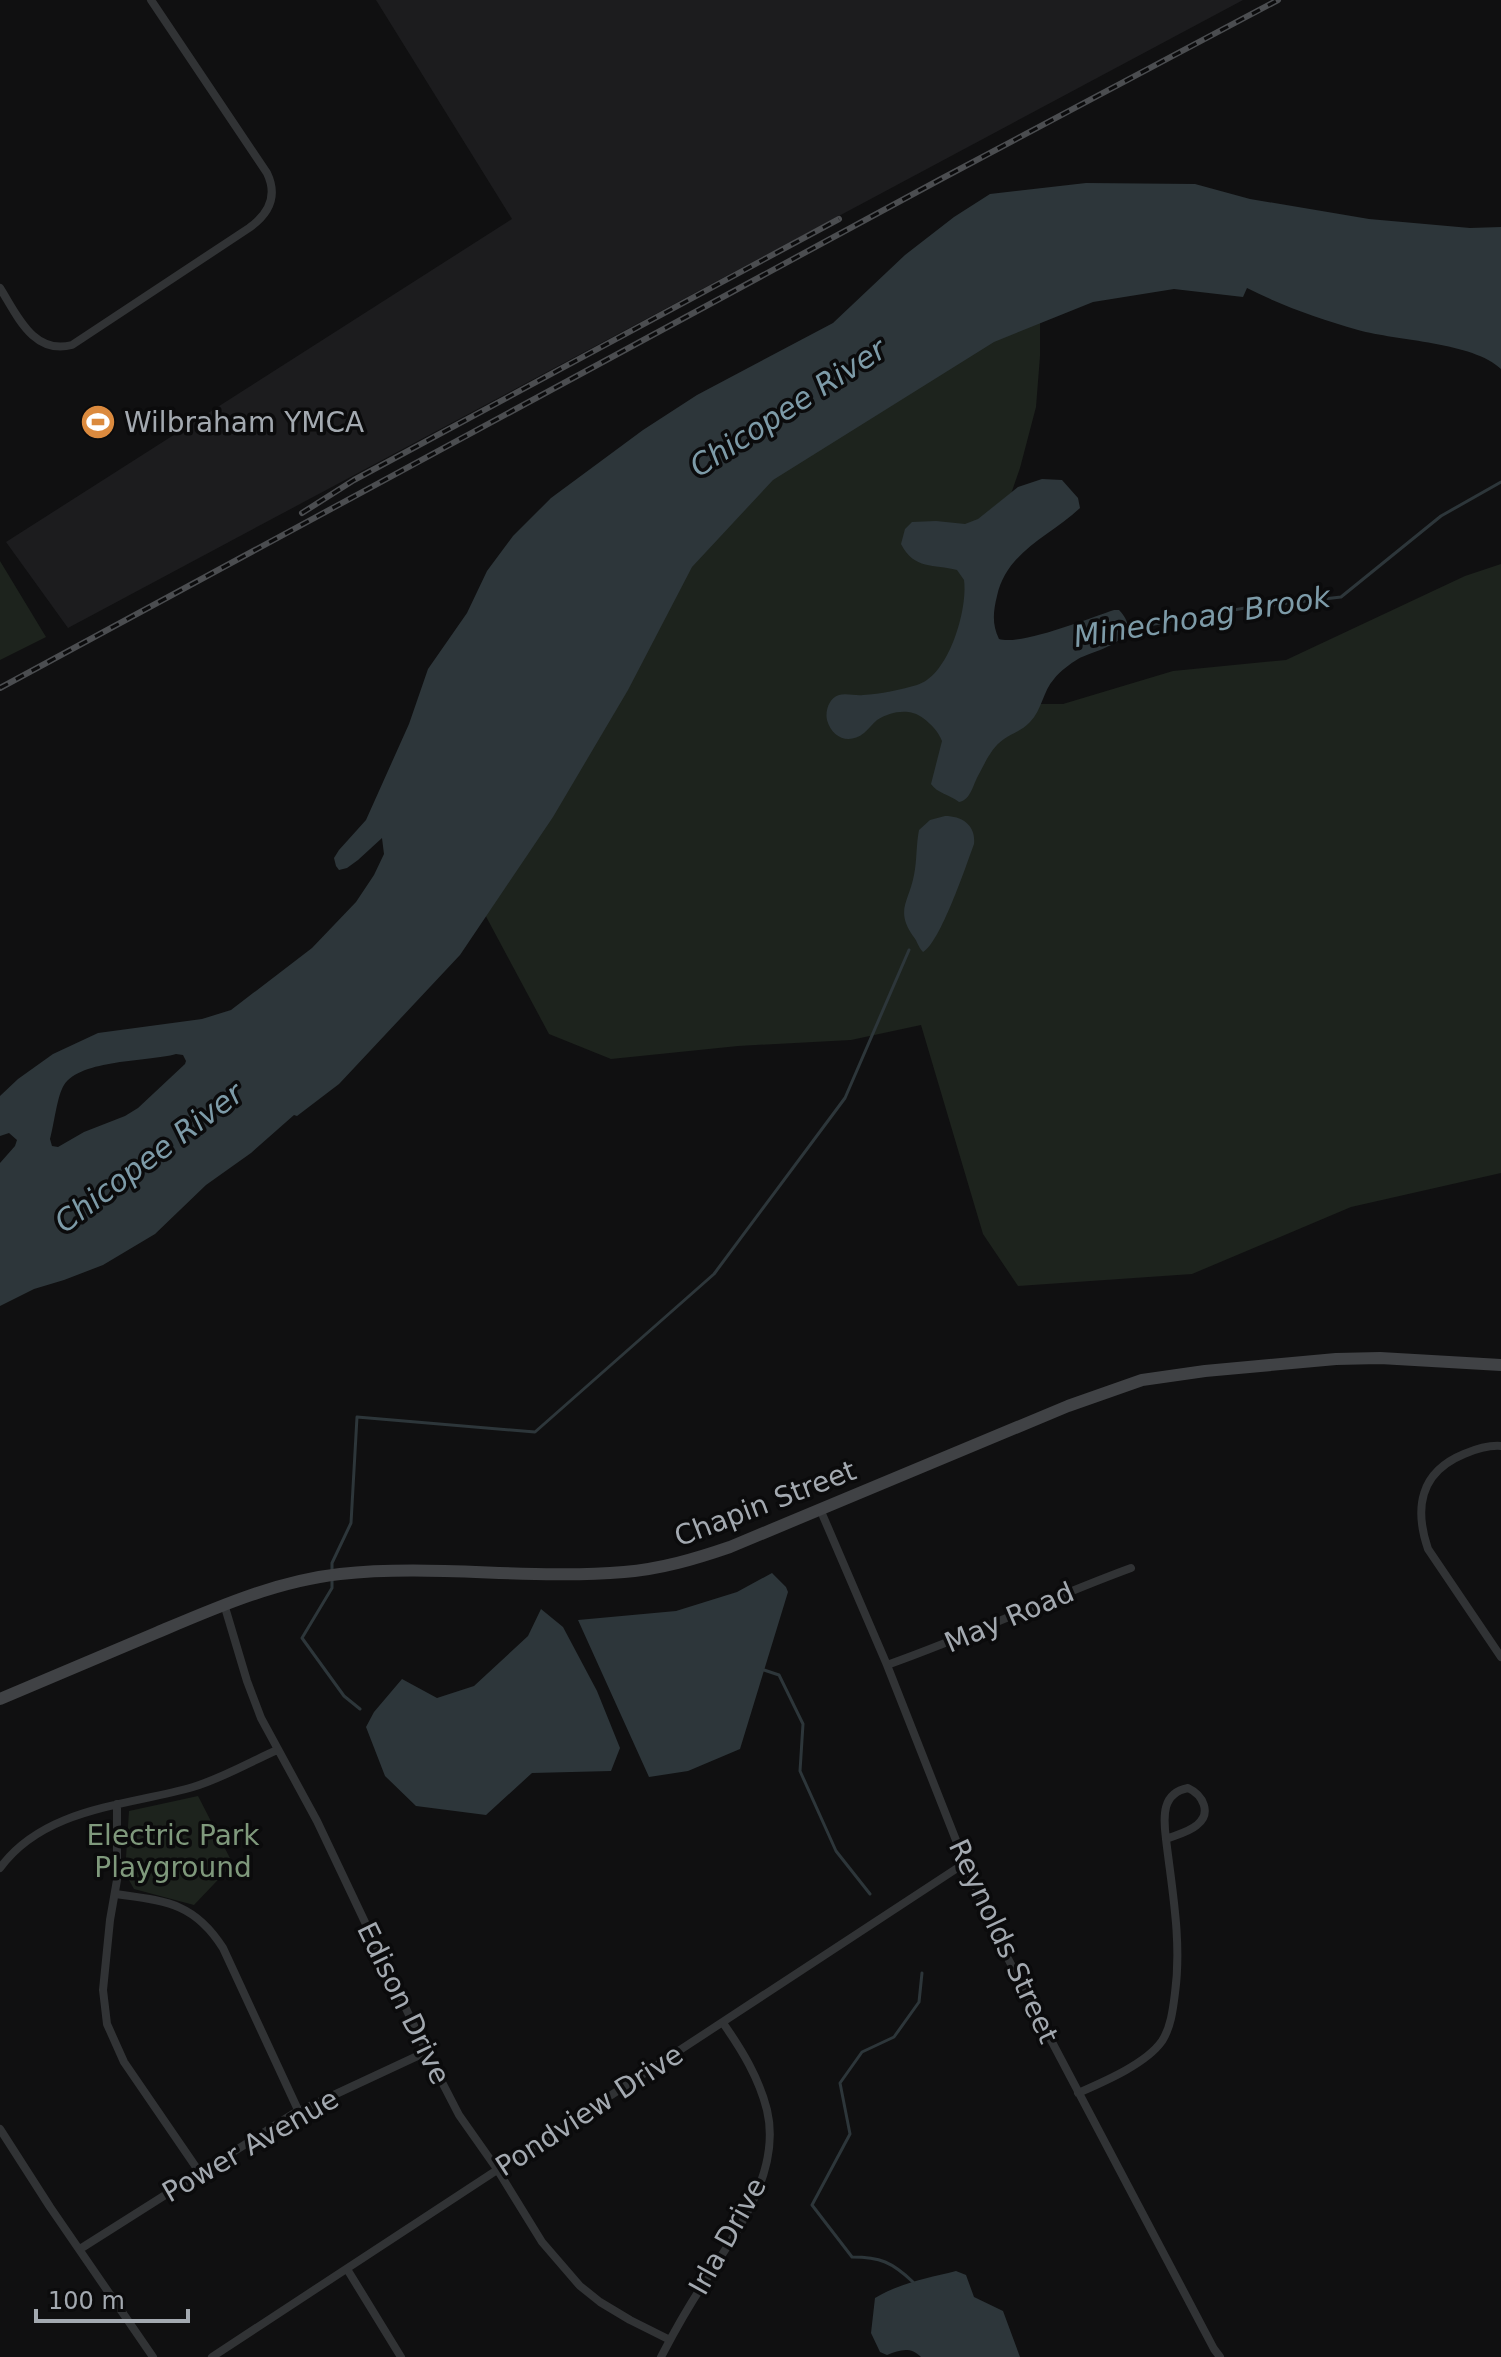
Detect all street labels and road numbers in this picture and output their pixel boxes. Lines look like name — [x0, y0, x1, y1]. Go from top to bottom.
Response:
street label: Chapin Street — [670, 1454, 861, 1553]
street label: May Road — [940, 1575, 1079, 1659]
street label: Reynolds Street — [942, 1834, 1065, 2048]
street label: Edison Drive — [350, 1917, 457, 2090]
street label: Pondview Drive — [489, 2038, 689, 2183]
street label: Power Avenue — [156, 2082, 344, 2209]
street label: Irla Drive — [682, 2172, 773, 2300]

